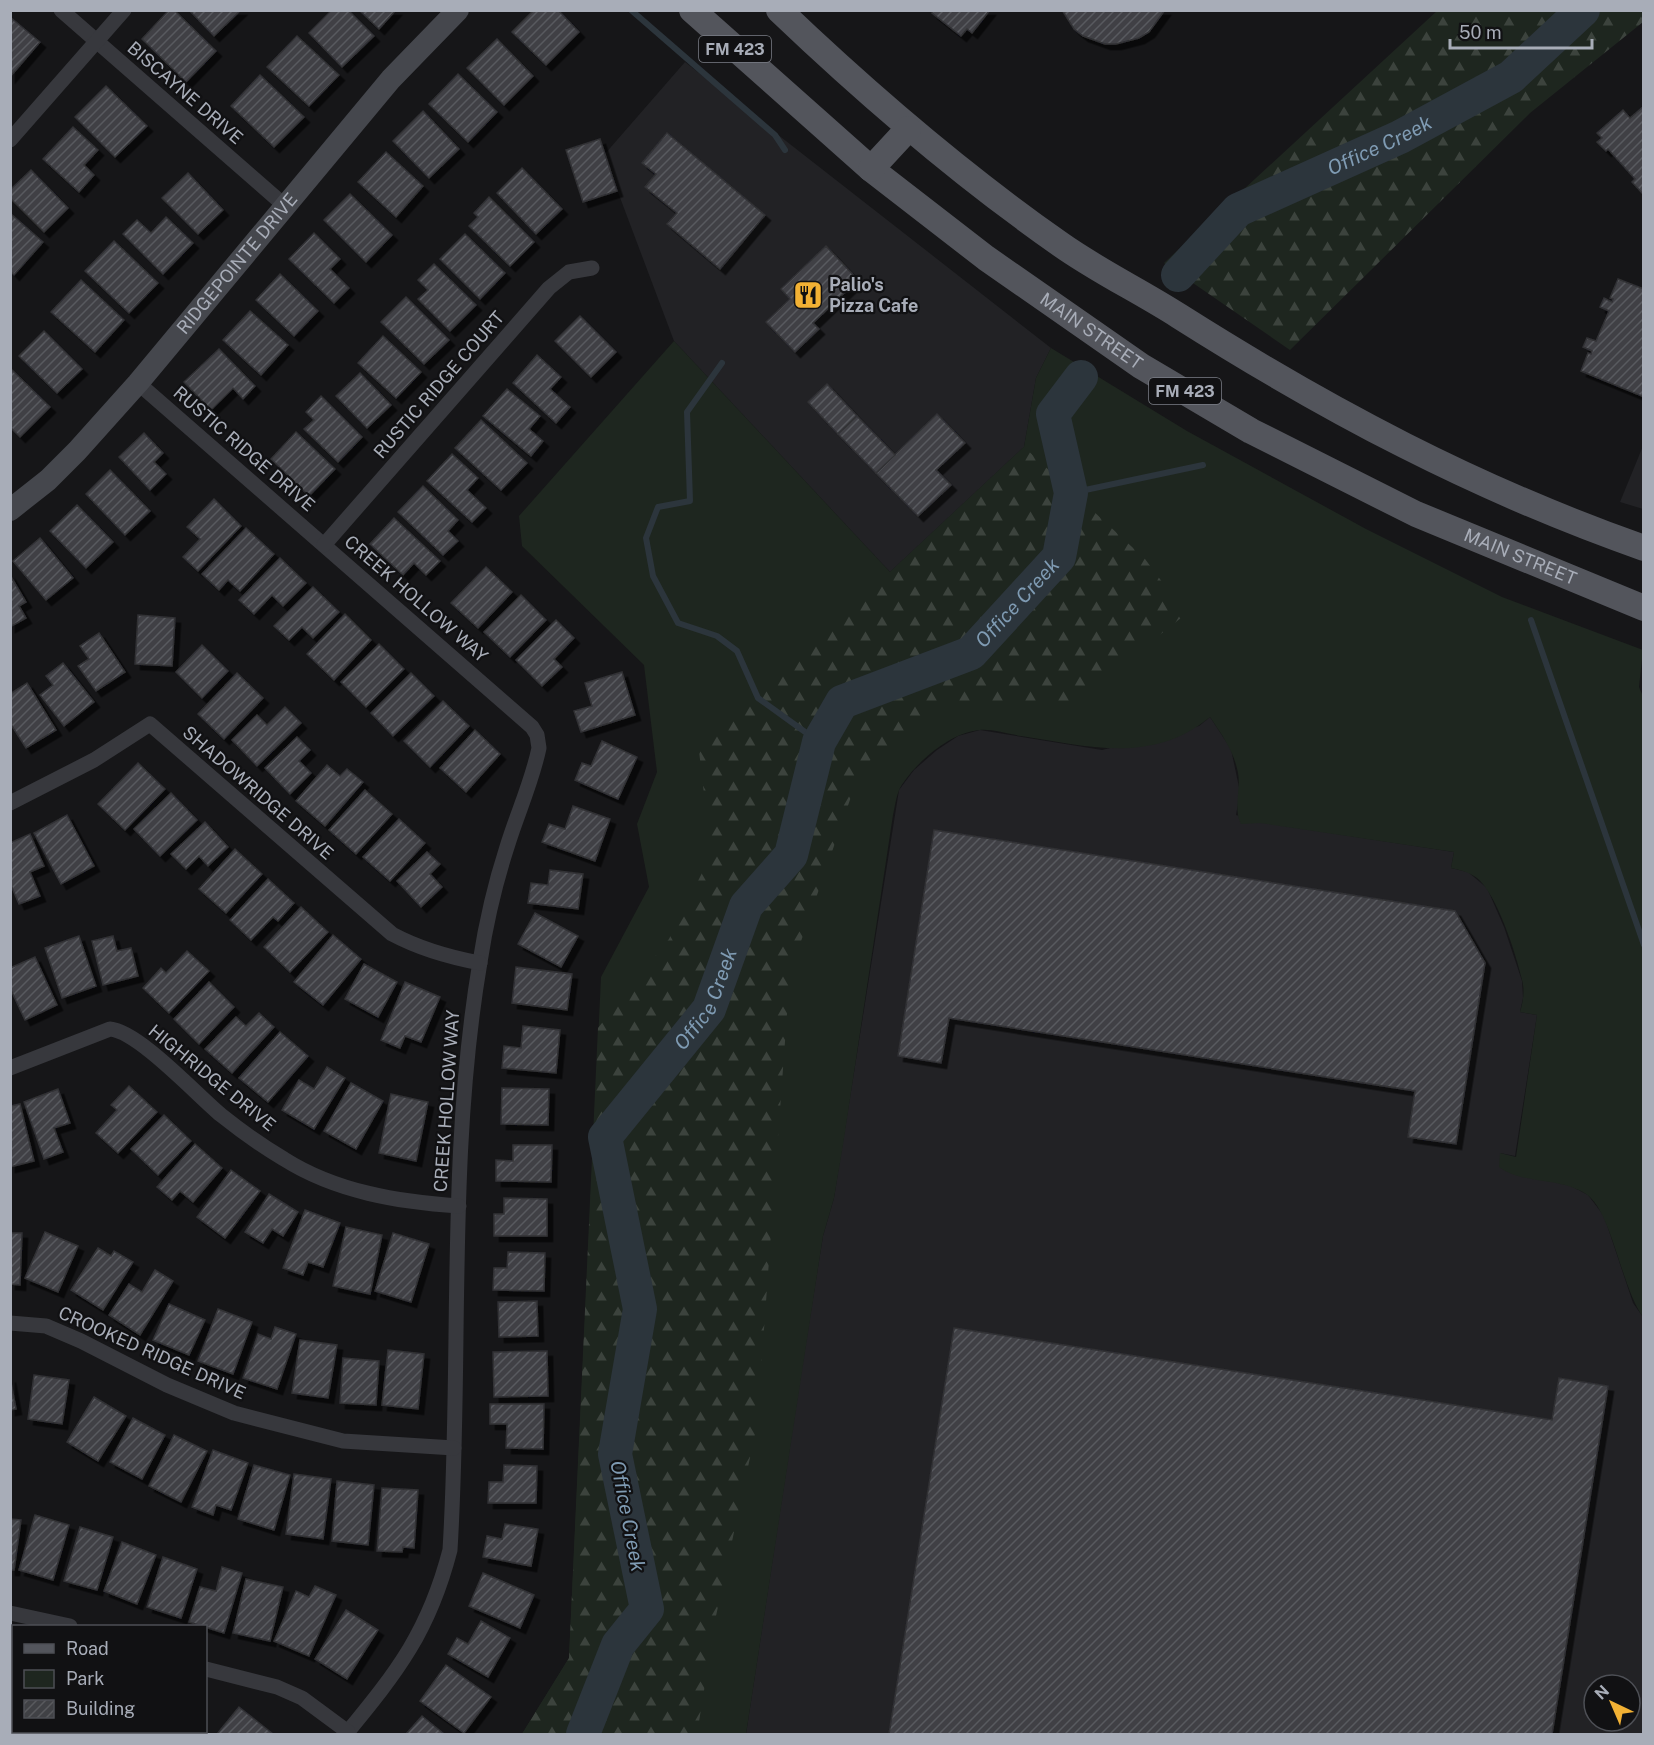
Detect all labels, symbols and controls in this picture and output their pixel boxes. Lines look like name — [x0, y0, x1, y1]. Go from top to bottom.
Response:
scale bar — [1450, 12, 1592, 50]
text: 50 m — [1459, 22, 1502, 43]
road number: FM 423 — [699, 36, 771, 62]
street label: BISCAYNE DRIVE — [123, 37, 247, 148]
water label: Office Creek — [1323, 110, 1436, 180]
street label: RIDGEPOINTE DRIVE — [172, 189, 302, 338]
place label: Palio's Pizza Cafe — [829, 274, 918, 316]
restaurant icon: Palio's Pizza Cafe — [792, 279, 824, 311]
street label: MAIN STREET — [1036, 288, 1147, 374]
street label: RUSTIC RIDGE COURT — [369, 307, 508, 462]
road number: FM 423 — [1149, 378, 1221, 404]
street label: RUSTIC RIDGE DRIVE — [169, 382, 319, 516]
street label: MAIN STREET — [1461, 524, 1580, 589]
street label: CREEK HOLLOW WAY — [340, 531, 492, 667]
water label: Office Creek — [970, 553, 1064, 652]
street label: SHADOWRIDGE DRIVE — [179, 721, 338, 864]
water label: Office Creek — [669, 945, 742, 1055]
street label: CREEK HOLLOW WAY — [430, 1009, 463, 1193]
street label: HIGHRIDGE DRIVE — [145, 1020, 280, 1135]
street label: CROOKED RIDGE DRIVE — [55, 1302, 249, 1403]
water label: Office Creek — [605, 1458, 651, 1574]
legend — [12, 1625, 207, 1733]
text: Road — [66, 1638, 109, 1659]
text: Park — [66, 1668, 104, 1689]
north arrow — [1582, 1673, 1642, 1733]
text: N — [1591, 1681, 1613, 1704]
text: Building — [66, 1698, 135, 1719]

